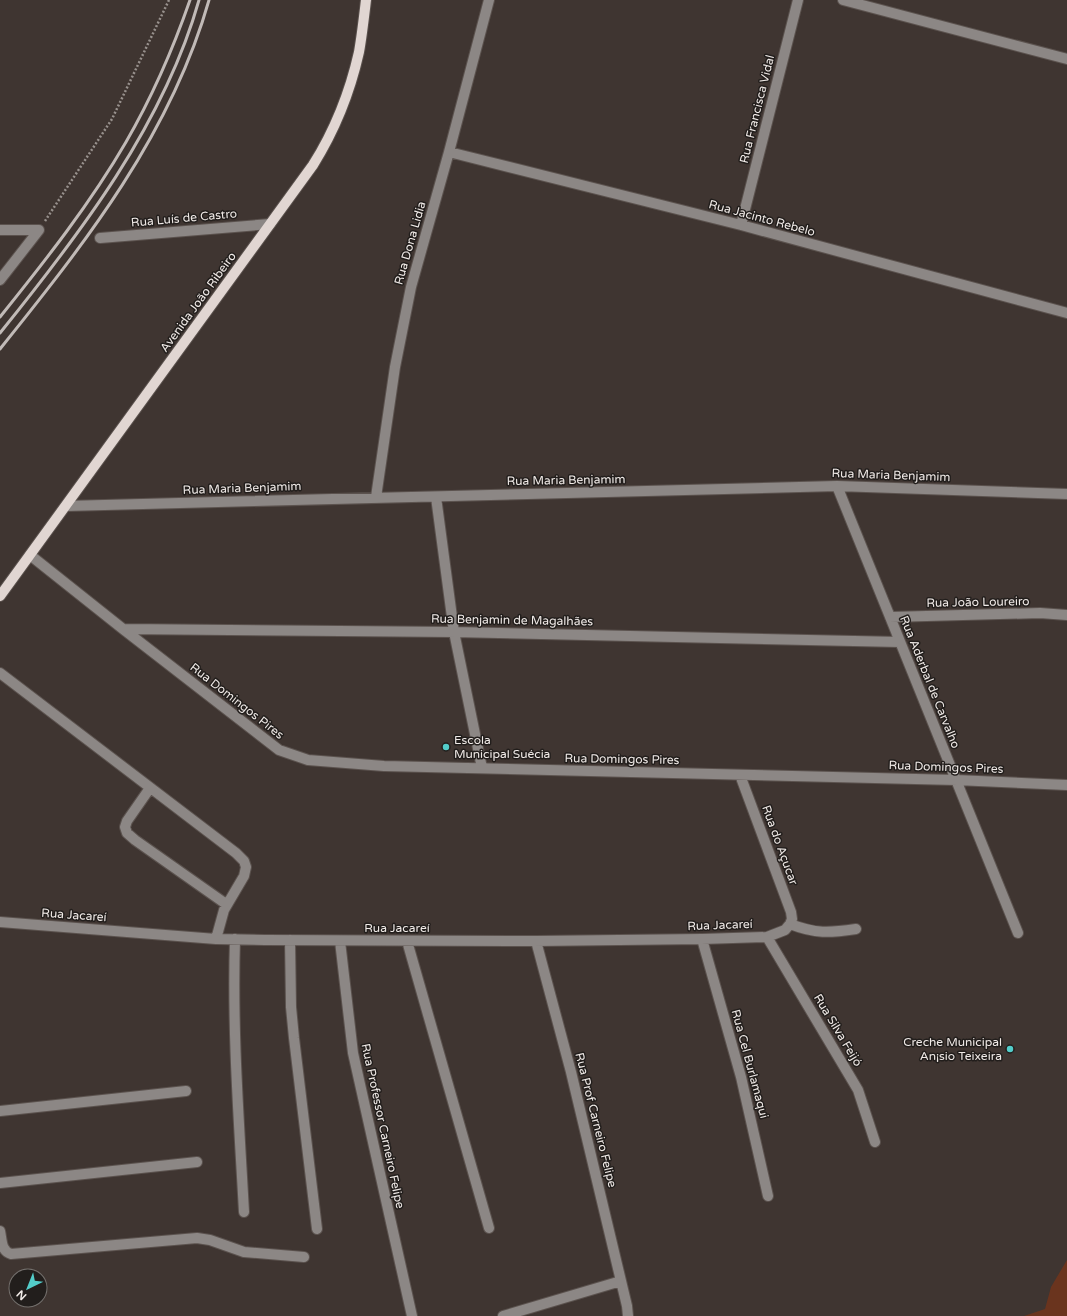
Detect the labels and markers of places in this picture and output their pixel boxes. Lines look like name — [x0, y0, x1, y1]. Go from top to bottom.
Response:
place label: Escola Municipal Suécia — [454, 733, 550, 761]
marker: Escola Municipal Suécia — [441, 742, 451, 752]
place label: Creche Municipal An¡sio Teixeira — [903, 1035, 1002, 1063]
marker: Creche Municipal An¡sio Teixeira — [1005, 1044, 1015, 1054]

